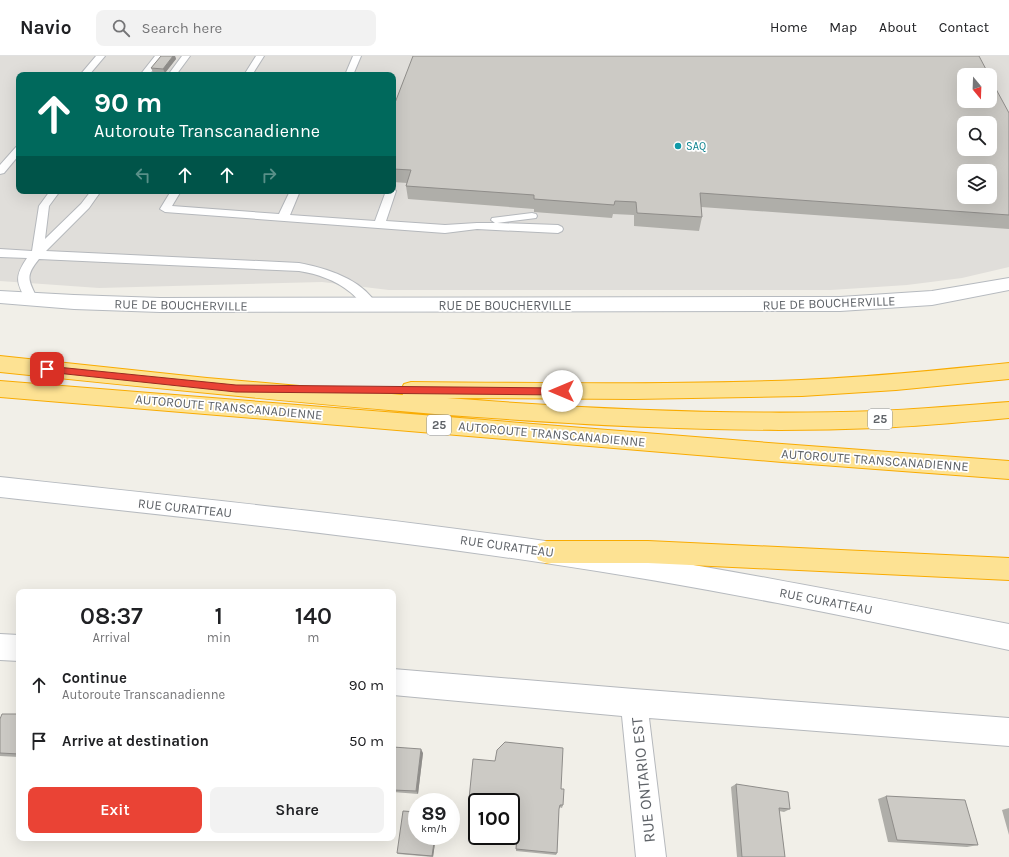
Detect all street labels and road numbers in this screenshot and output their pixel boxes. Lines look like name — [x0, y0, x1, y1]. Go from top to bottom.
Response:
street label: RUE DE BOUCHERVILLE — [762, 293, 896, 313]
street label: RUE DE BOUCHERVILLE — [114, 296, 248, 314]
street label: RUE DE BOUCHERVILLE — [438, 298, 572, 313]
street label: AUTOROUTE TRANSCANADIENNE — [135, 391, 323, 423]
road number: 25 — [868, 409, 892, 429]
road number: 25 — [427, 415, 451, 435]
street label: AUTOROUTE TRANSCANADIENNE — [458, 418, 646, 450]
street label: AUTOROUTE TRANSCANADIENNE — [781, 446, 969, 474]
street label: RUE CURATTEAU — [137, 496, 233, 520]
street label: RUE CURATTEAU — [459, 532, 555, 560]
street label: RUE CURATTEAU — [778, 585, 874, 617]
street label: RUE ONTARIO EST — [627, 716, 659, 844]

